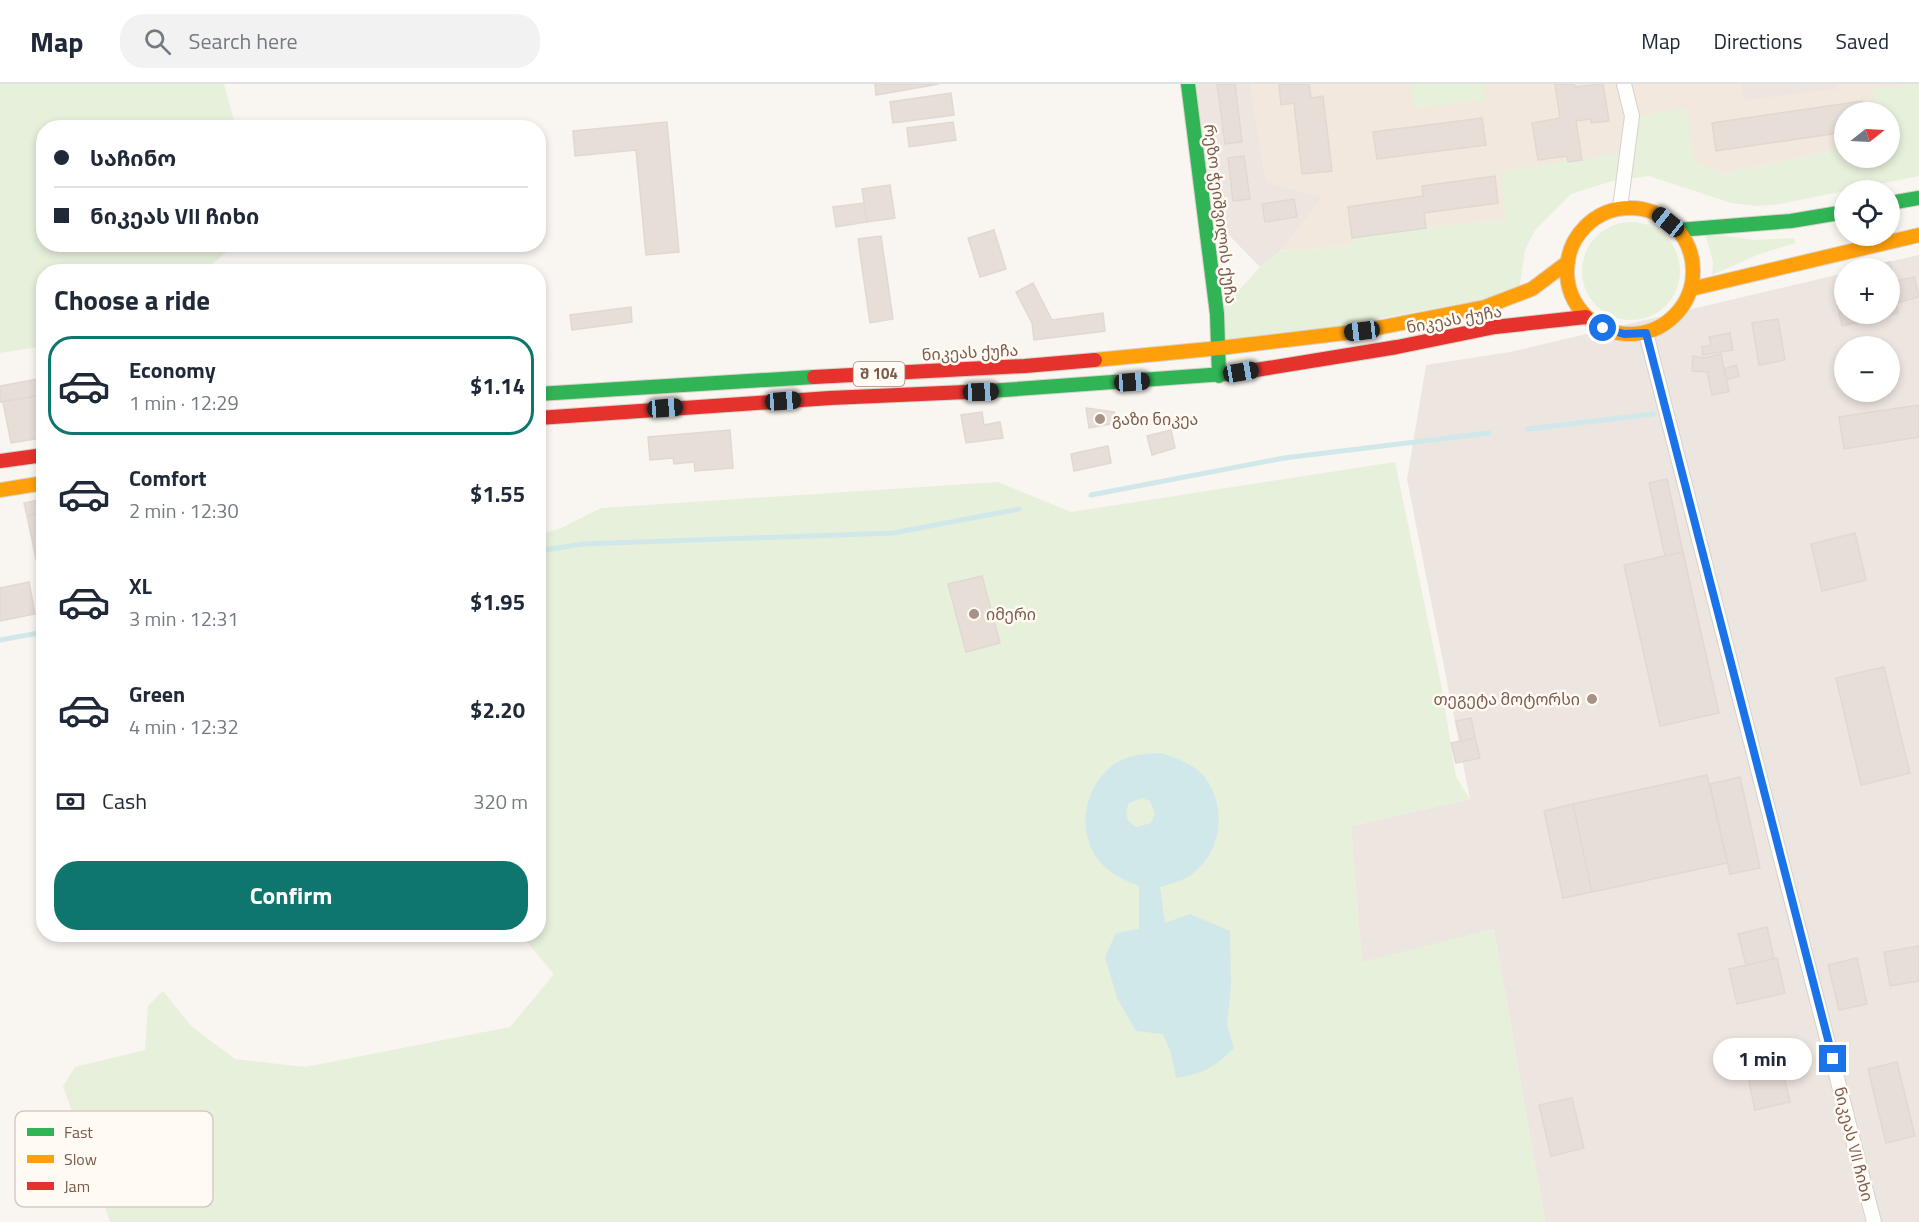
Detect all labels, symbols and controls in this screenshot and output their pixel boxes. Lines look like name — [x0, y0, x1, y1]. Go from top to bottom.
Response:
search box — [120, 14, 540, 68]
text: Map — [30, 20, 84, 63]
text: Search here — [189, 24, 298, 58]
icon: search — [141, 25, 174, 58]
text: Map — [1641, 25, 1681, 57]
text: Directions — [1714, 25, 1803, 57]
text: Saved — [1836, 25, 1889, 57]
north arrow — [1834, 102, 1900, 168]
map controls — [1834, 102, 1900, 402]
street label: რეზო ჭეიშვილის ქუჩა — [1198, 123, 1244, 305]
text: საჩინო — [90, 141, 176, 175]
button: locate — [1834, 180, 1900, 246]
text: ნიკეას VII ჩიხი — [90, 199, 259, 233]
car — [1648, 204, 1688, 240]
button: + — [1834, 258, 1900, 324]
text: Choose a ride — [54, 279, 210, 320]
street label: ნიკეას ქუჩა — [1404, 299, 1504, 339]
route start — [1589, 314, 1616, 341]
car — [1343, 320, 1381, 342]
button: − — [1834, 336, 1900, 402]
street label: ნიკეას ქუჩა — [921, 337, 1019, 367]
text: Economy — [129, 353, 216, 387]
icon: car — [57, 359, 111, 413]
car — [1222, 360, 1260, 384]
road number: შ 104 — [854, 362, 904, 386]
text: $1.14 — [470, 369, 525, 403]
car — [1113, 372, 1151, 392]
car — [963, 382, 999, 402]
text: 1 min · 12:29 — [129, 387, 239, 418]
car — [764, 391, 802, 411]
car — [646, 398, 684, 418]
place label: გაზი ნიკეა — [1112, 407, 1198, 431]
marker: გაზი ნიკეა — [1093, 412, 1107, 426]
text: Comfort — [129, 461, 207, 495]
icon: car — [57, 467, 111, 521]
text: $1.55 — [470, 477, 525, 511]
text: 2 min · 12:30 — [129, 495, 239, 526]
text: XL — [129, 569, 152, 603]
icon: car — [57, 575, 111, 629]
text: $1.95 — [470, 585, 525, 619]
place label: იმერი — [986, 602, 1036, 626]
text: 3 min · 12:31 — [129, 603, 239, 634]
marker: იმერი — [967, 607, 981, 621]
text: Green — [129, 677, 185, 711]
icon: car — [57, 683, 111, 737]
place label: თეგეტა მოტორსი — [1434, 687, 1580, 711]
marker: თეგეტა მოტორსი — [1585, 692, 1599, 706]
text: $2.20 — [470, 693, 525, 727]
text: 4 min · 12:32 — [129, 711, 239, 742]
text: Cash — [102, 784, 147, 818]
icon: cash — [54, 785, 87, 818]
text: 320 m — [473, 786, 528, 817]
button: Confirm — [54, 861, 528, 930]
callout: 1 min — [1713, 1038, 1812, 1080]
text: 1 min — [1738, 1043, 1787, 1074]
route end — [1819, 1045, 1846, 1072]
street label: ნიკეას VII ჩიხი — [1828, 1084, 1880, 1204]
legend — [15, 1111, 213, 1207]
text: Fast — [64, 1120, 93, 1144]
text: Slow — [64, 1147, 97, 1171]
text: Jam — [64, 1174, 90, 1198]

